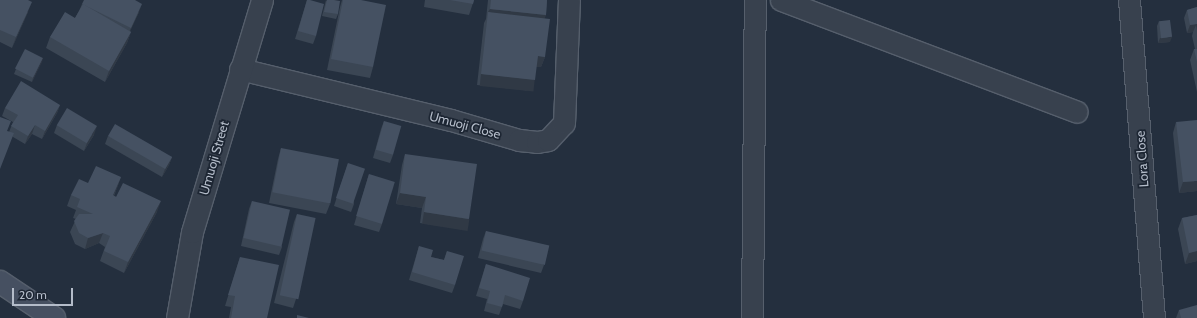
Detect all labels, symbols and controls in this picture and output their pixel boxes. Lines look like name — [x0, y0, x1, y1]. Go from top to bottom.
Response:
street label: Umuoji Close — [428, 108, 502, 142]
street label: Umuoji Street — [196, 119, 232, 197]
street label: Lora Close — [1132, 130, 1152, 188]
scale bar — [14, 280, 75, 306]
text: 20 m — [19, 287, 47, 302]

